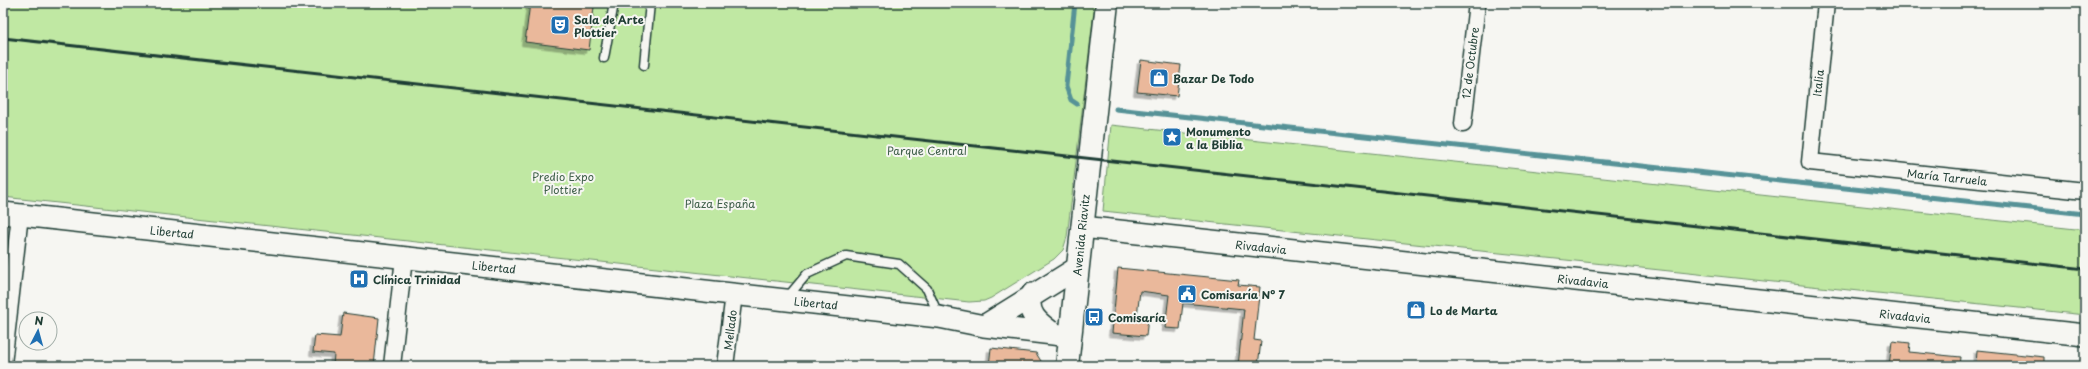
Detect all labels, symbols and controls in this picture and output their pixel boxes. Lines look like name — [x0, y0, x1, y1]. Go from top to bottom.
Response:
place label: Sala de Arte Plottier — [574, 11, 644, 41]
theatre icon: Sala de Arte Plottier — [549, 14, 571, 36]
street label: 12 de Octubre — [1457, 26, 1483, 100]
shop icon: Bazar De Todo — [1148, 67, 1170, 89]
street label: Italia — [1808, 68, 1828, 97]
place label: Bazar De Todo — [1173, 70, 1255, 87]
place label: Monumento a la Biblia — [1186, 123, 1251, 153]
place icon: Monumento a la Biblia — [1161, 126, 1183, 148]
park label: Parque Central — [887, 142, 967, 159]
street label: María Tarruela — [1906, 164, 1988, 190]
park label: Predio Expo Plottier — [532, 168, 594, 198]
street label: Avenida Riavitz — [1068, 193, 1094, 277]
park label: Plaza España — [685, 195, 755, 212]
street label: Libertad — [149, 221, 195, 243]
street label: Rivadavia — [1234, 236, 1288, 258]
street label: Libertad — [471, 256, 517, 278]
hospital icon: Clínica Trinidad — [348, 268, 370, 290]
street label: Rivadavia — [1556, 270, 1610, 292]
place label: Clínica Trinidad — [373, 271, 461, 288]
public building icon: Comisaría N° 7 — [1176, 283, 1198, 305]
place label: Comisaría N° 7 — [1201, 286, 1286, 303]
street label: Libertad — [793, 292, 839, 314]
shop icon: Lo de Marta — [1405, 299, 1427, 321]
place label: Lo de Marta — [1430, 302, 1498, 319]
street label: Rivadavia — [1878, 305, 1932, 327]
bus stop icon: Comisaría — [1083, 306, 1105, 328]
street label: Mellado — [719, 309, 741, 351]
place label: Comisaría — [1108, 309, 1166, 326]
north arrow — [18, 311, 58, 351]
text: N — [34, 312, 45, 329]

